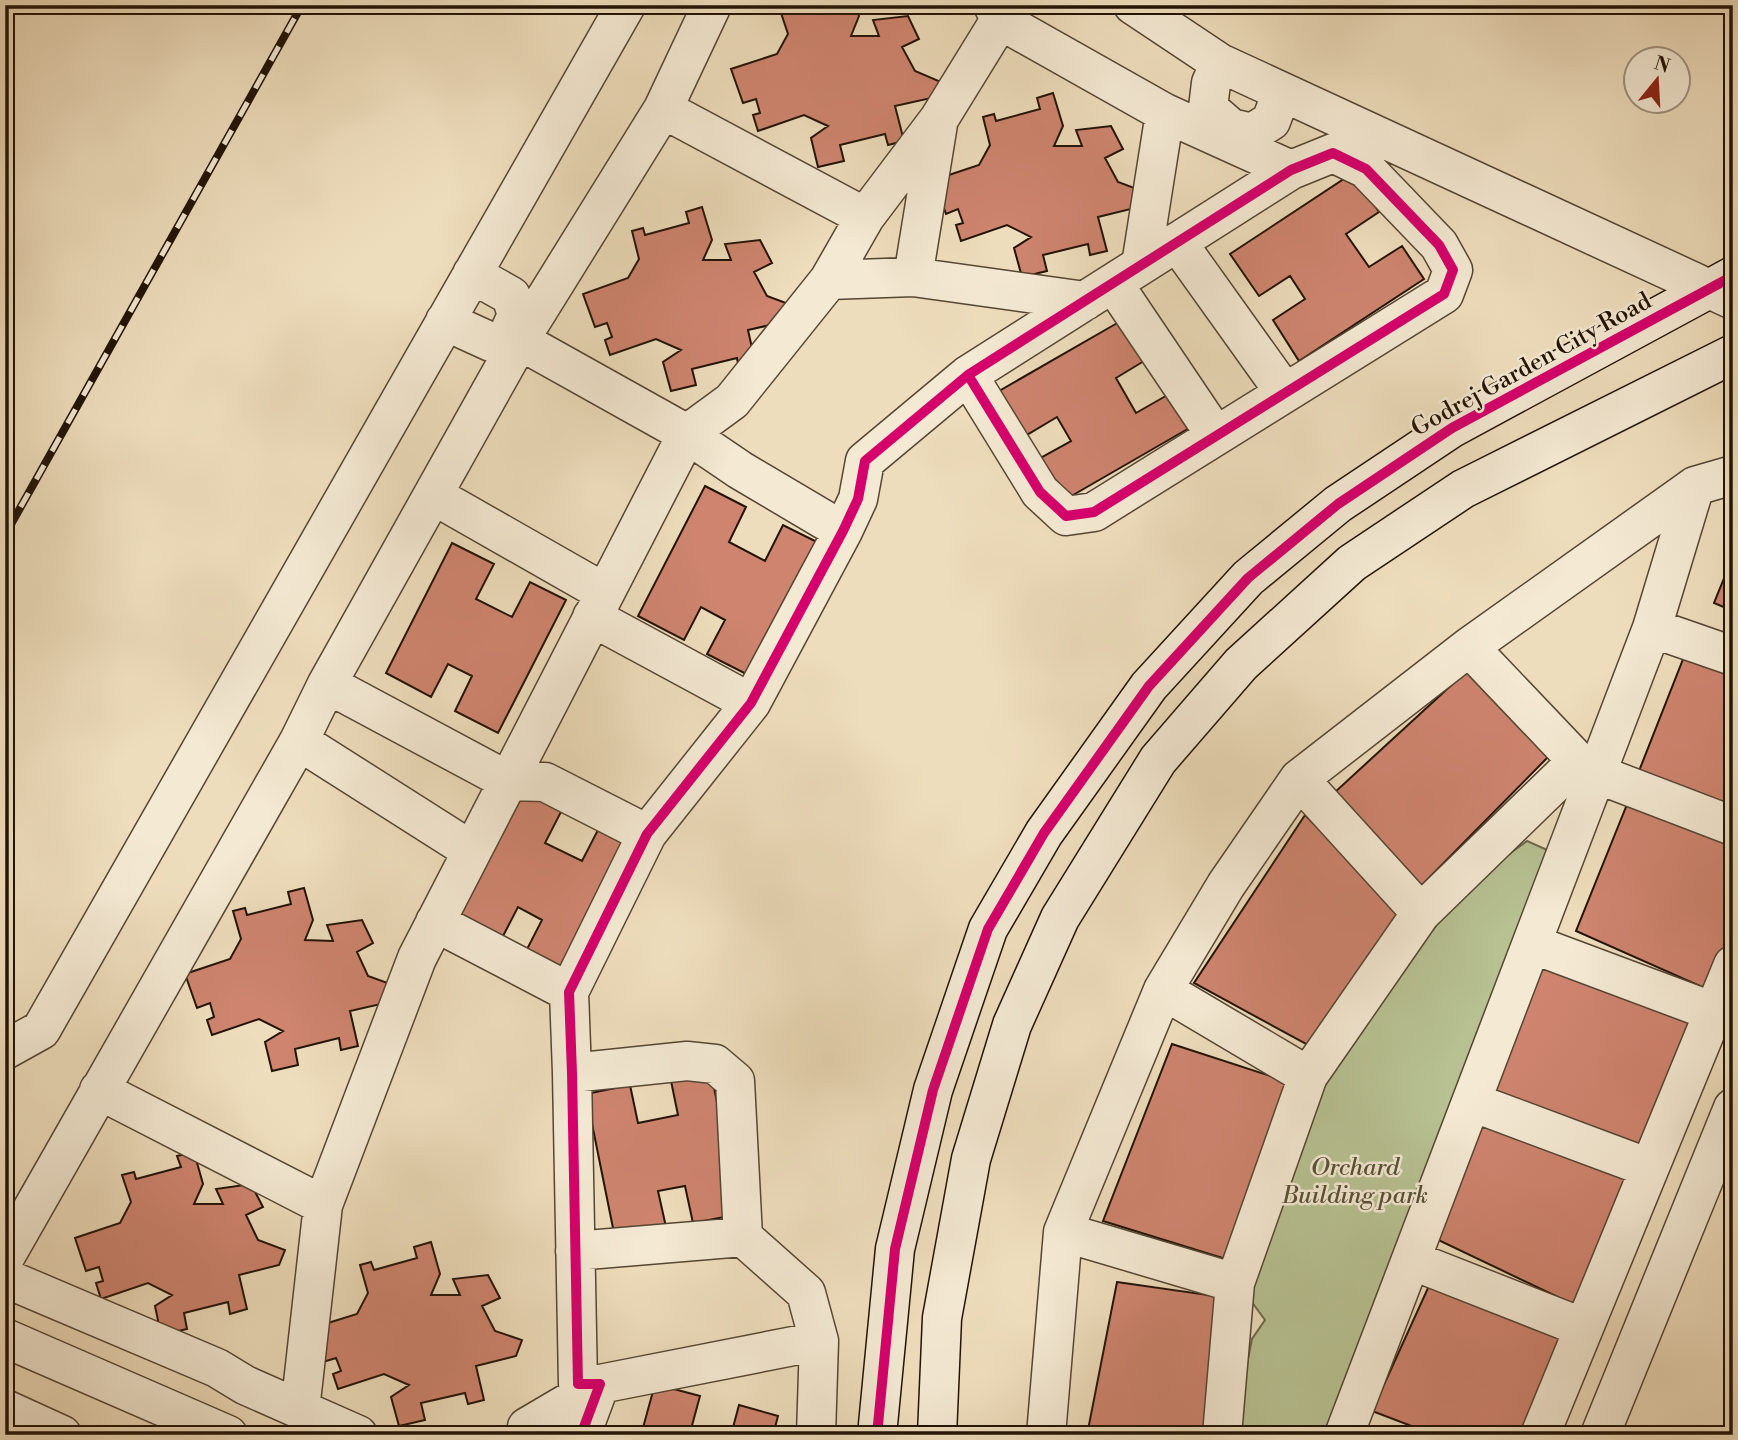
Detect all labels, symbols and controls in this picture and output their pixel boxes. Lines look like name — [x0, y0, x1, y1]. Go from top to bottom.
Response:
north arrow — [1622, 46, 1692, 116]
text: N — [1651, 51, 1673, 79]
street label: Godrej Garden City Road — [1406, 286, 1657, 443]
park label: Orchard Building park — [1281, 1153, 1428, 1211]

